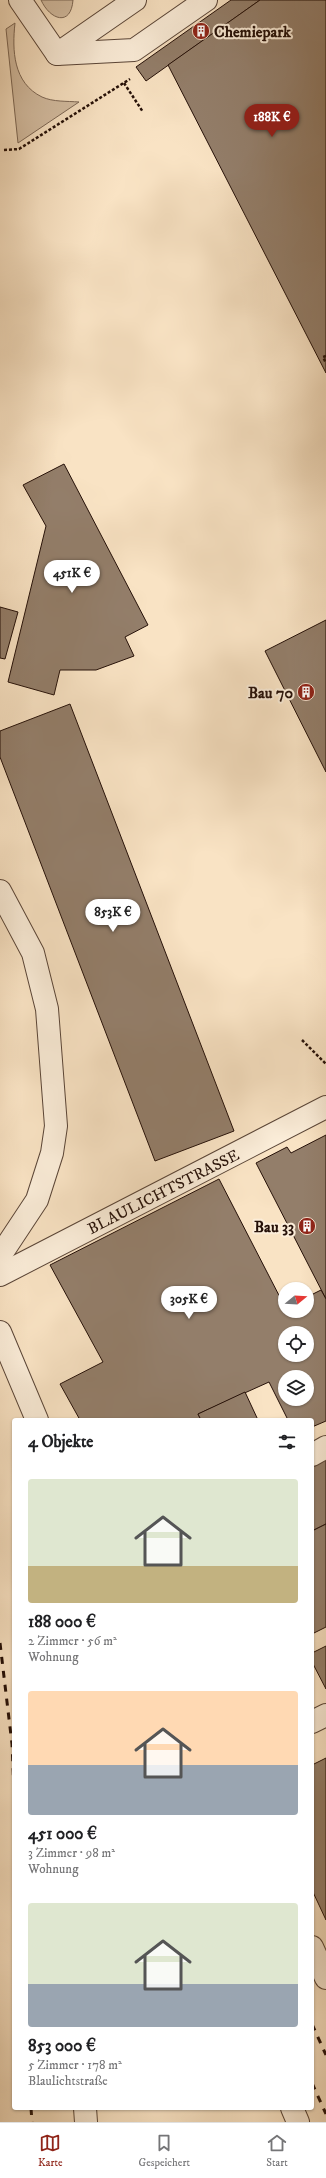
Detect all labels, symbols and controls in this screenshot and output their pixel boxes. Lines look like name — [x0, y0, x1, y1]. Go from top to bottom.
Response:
building icon: Chemiepark — [191, 21, 211, 41]
place label: Chemiepark — [214, 22, 292, 42]
pin: 188K € — [239, 104, 305, 138]
text: 188K € — [253, 109, 291, 125]
pin: 451K € — [39, 560, 105, 594]
text: 451K € — [53, 565, 91, 581]
building icon: Bau 70 — [296, 682, 316, 702]
place label: Bau 70 — [248, 683, 293, 703]
pin: 853K € — [80, 899, 146, 933]
text: 853K € — [94, 904, 132, 920]
street label: BLAULICHTSTRASSE — [84, 1145, 243, 1239]
building icon: Bau 33 — [297, 1216, 317, 1236]
place label: Bau 33 — [254, 1217, 294, 1237]
north arrow — [278, 1282, 314, 1318]
map controls — [278, 1282, 314, 1406]
pin: 305K € — [156, 1286, 222, 1320]
text: 305K € — [170, 1291, 208, 1307]
button: locate — [278, 1326, 314, 1362]
button: layers — [278, 1370, 314, 1406]
text: 4 Objekte — [28, 1431, 93, 1453]
icon: filters — [276, 1431, 298, 1453]
icon: home — [127, 1505, 199, 1577]
text: 188 000 € — [28, 1611, 96, 1633]
text: 2 Zimmer · 56 m² — [28, 1633, 117, 1649]
text: Wohnung — [28, 1649, 78, 1665]
icon: home — [127, 1717, 199, 1789]
text: 451 000 € — [28, 1823, 97, 1845]
text: 3 Zimmer · 98 m² — [28, 1845, 115, 1861]
text: Wohnung — [28, 1861, 78, 1877]
icon: home — [127, 1929, 199, 2001]
text: 853 000 € — [28, 2035, 96, 2057]
text: 5 Zimmer · 178 m² — [28, 2057, 122, 2073]
text: Blaulichtstraße — [28, 2073, 108, 2089]
tab: Karte — [38, 2132, 63, 2170]
tab: Gespeichert — [139, 2132, 190, 2170]
tab: Start — [266, 2132, 288, 2170]

